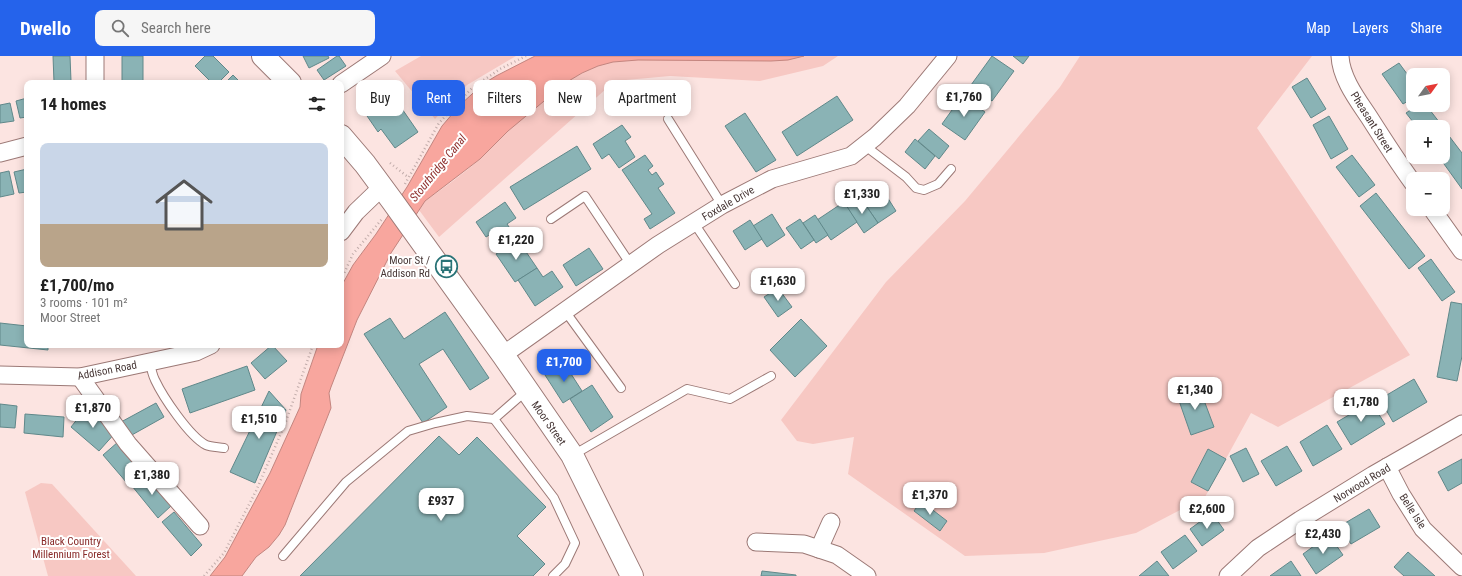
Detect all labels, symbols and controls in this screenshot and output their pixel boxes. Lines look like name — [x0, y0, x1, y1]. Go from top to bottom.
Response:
search box — [95, 10, 375, 46]
text: Dwello — [20, 17, 71, 40]
icon: search — [109, 17, 131, 39]
text: Search here — [141, 19, 211, 37]
text: Map — [1306, 20, 1330, 36]
text: Layers — [1352, 20, 1389, 36]
text: Share — [1411, 20, 1442, 36]
north arrow — [1406, 68, 1450, 112]
map controls — [1406, 68, 1450, 216]
chip: Buy — [356, 80, 404, 116]
chip: Rent — [412, 80, 465, 116]
chip: Filters — [473, 80, 536, 116]
chip: New — [544, 80, 596, 116]
chip: Apartment — [604, 80, 691, 116]
pin: £1,760 — [931, 84, 997, 118]
text: £1,760 — [946, 89, 982, 104]
street label: Pheasant Street — [1348, 90, 1395, 155]
icon: filters — [306, 93, 328, 115]
text: 14 homes — [40, 94, 106, 114]
button: + — [1406, 120, 1450, 164]
water label: Stourbridge Canal — [407, 131, 469, 204]
icon: home — [148, 169, 220, 241]
button: − — [1406, 172, 1450, 216]
pin: £1,330 — [829, 181, 895, 215]
street label: Foxdale Drive — [700, 183, 757, 224]
text: £1,330 — [844, 186, 880, 201]
pin: £1,220 — [483, 227, 549, 261]
text: £1,220 — [498, 232, 534, 247]
bus stop icon: Moor St / Addison Rd — [433, 253, 459, 279]
place label: Moor St / Addison Rd — [381, 254, 430, 280]
pin: £1,630 — [745, 268, 811, 302]
text: £1,630 — [760, 273, 796, 288]
text: £1,700/mo — [40, 275, 114, 295]
text: 3 rooms · 101 m² — [40, 295, 127, 310]
text: Moor Street — [40, 310, 100, 325]
pin: £1,700 — [531, 349, 597, 383]
text: £1,700 — [546, 354, 582, 369]
street label: Addison Road — [76, 358, 138, 383]
pin: £1,340 — [1162, 377, 1228, 411]
text: £1,340 — [1177, 382, 1213, 397]
pin: £1,780 — [1328, 389, 1394, 423]
text: £1,780 — [1343, 394, 1379, 409]
pin: £1,870 — [60, 395, 126, 429]
street label: Moor Street — [529, 399, 569, 448]
text: £1,870 — [75, 400, 111, 415]
pin: £1,510 — [226, 406, 292, 440]
text: £1,510 — [241, 411, 277, 426]
street label: Norwood Road — [1331, 461, 1393, 505]
pin: £1,380 — [119, 462, 185, 496]
text: £1,380 — [134, 467, 170, 482]
pin: £1,370 — [897, 482, 963, 516]
text: £1,370 — [912, 487, 948, 502]
pin: £937 — [417, 488, 465, 522]
street label: Belle Isle — [1396, 491, 1429, 531]
text: £937 — [428, 493, 454, 508]
pin: £2,600 — [1174, 496, 1240, 530]
text: £2,600 — [1189, 501, 1225, 516]
pin: £2,430 — [1290, 521, 1356, 555]
text: £2,430 — [1305, 526, 1341, 541]
park label: Black Country Millennium Forest — [32, 535, 110, 561]

